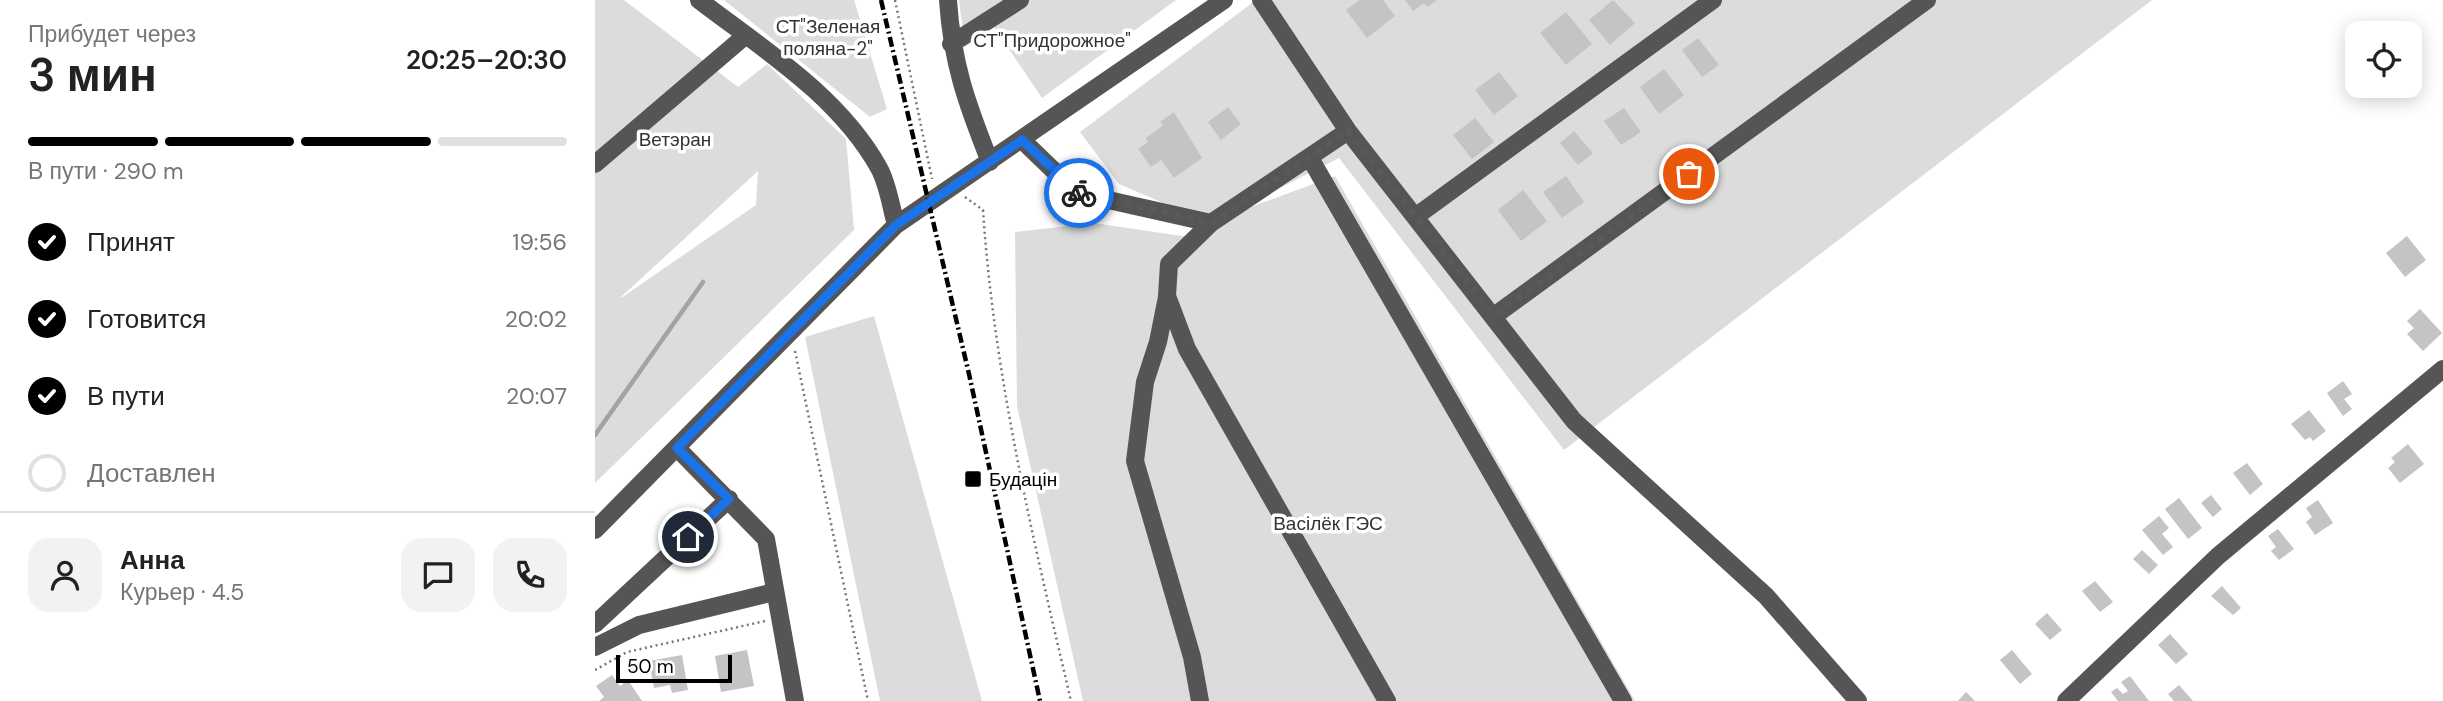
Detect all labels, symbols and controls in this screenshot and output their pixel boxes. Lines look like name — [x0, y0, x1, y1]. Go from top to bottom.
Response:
park label: СТ"Зеленая поляна-2" — [776, 14, 880, 61]
text: Прибудет через — [28, 19, 196, 49]
map controls — [2345, 21, 2422, 98]
button: locate — [2345, 21, 2422, 98]
park label: СТ"Придорожное" — [973, 28, 1131, 53]
text: 20:25–20:30 — [406, 43, 567, 77]
text: 3 мин — [28, 45, 157, 105]
park label: Ветэран — [639, 127, 711, 152]
pin — [1659, 144, 1719, 204]
icon: bag — [1670, 155, 1708, 193]
text: В пути · 290 m — [28, 156, 183, 186]
courier — [1044, 158, 1114, 228]
icon: bike — [1060, 174, 1098, 212]
icon: check — [28, 223, 66, 261]
text: Принят — [87, 225, 175, 259]
text: 19:56 — [512, 227, 567, 257]
icon: check — [28, 300, 66, 338]
text: Готовится — [87, 302, 206, 336]
text: 20:02 — [505, 304, 567, 334]
icon: check — [28, 377, 66, 415]
text: В пути — [87, 379, 165, 413]
text: 20:07 — [506, 381, 567, 411]
text: Доставлен — [87, 456, 216, 490]
place label: Будацін — [989, 467, 1057, 492]
marker: Будацін — [963, 469, 983, 489]
pin — [658, 507, 718, 567]
park label: Васілёк ГЭС — [1273, 511, 1383, 536]
icon: home — [669, 518, 707, 556]
button: person — [28, 538, 102, 612]
button: chat — [401, 538, 475, 612]
button: phone — [493, 538, 567, 612]
text: Анна — [120, 543, 185, 577]
text: Курьер · 4.5 — [120, 577, 244, 607]
scale bar — [616, 652, 731, 684]
text: 50 m — [627, 654, 674, 679]

